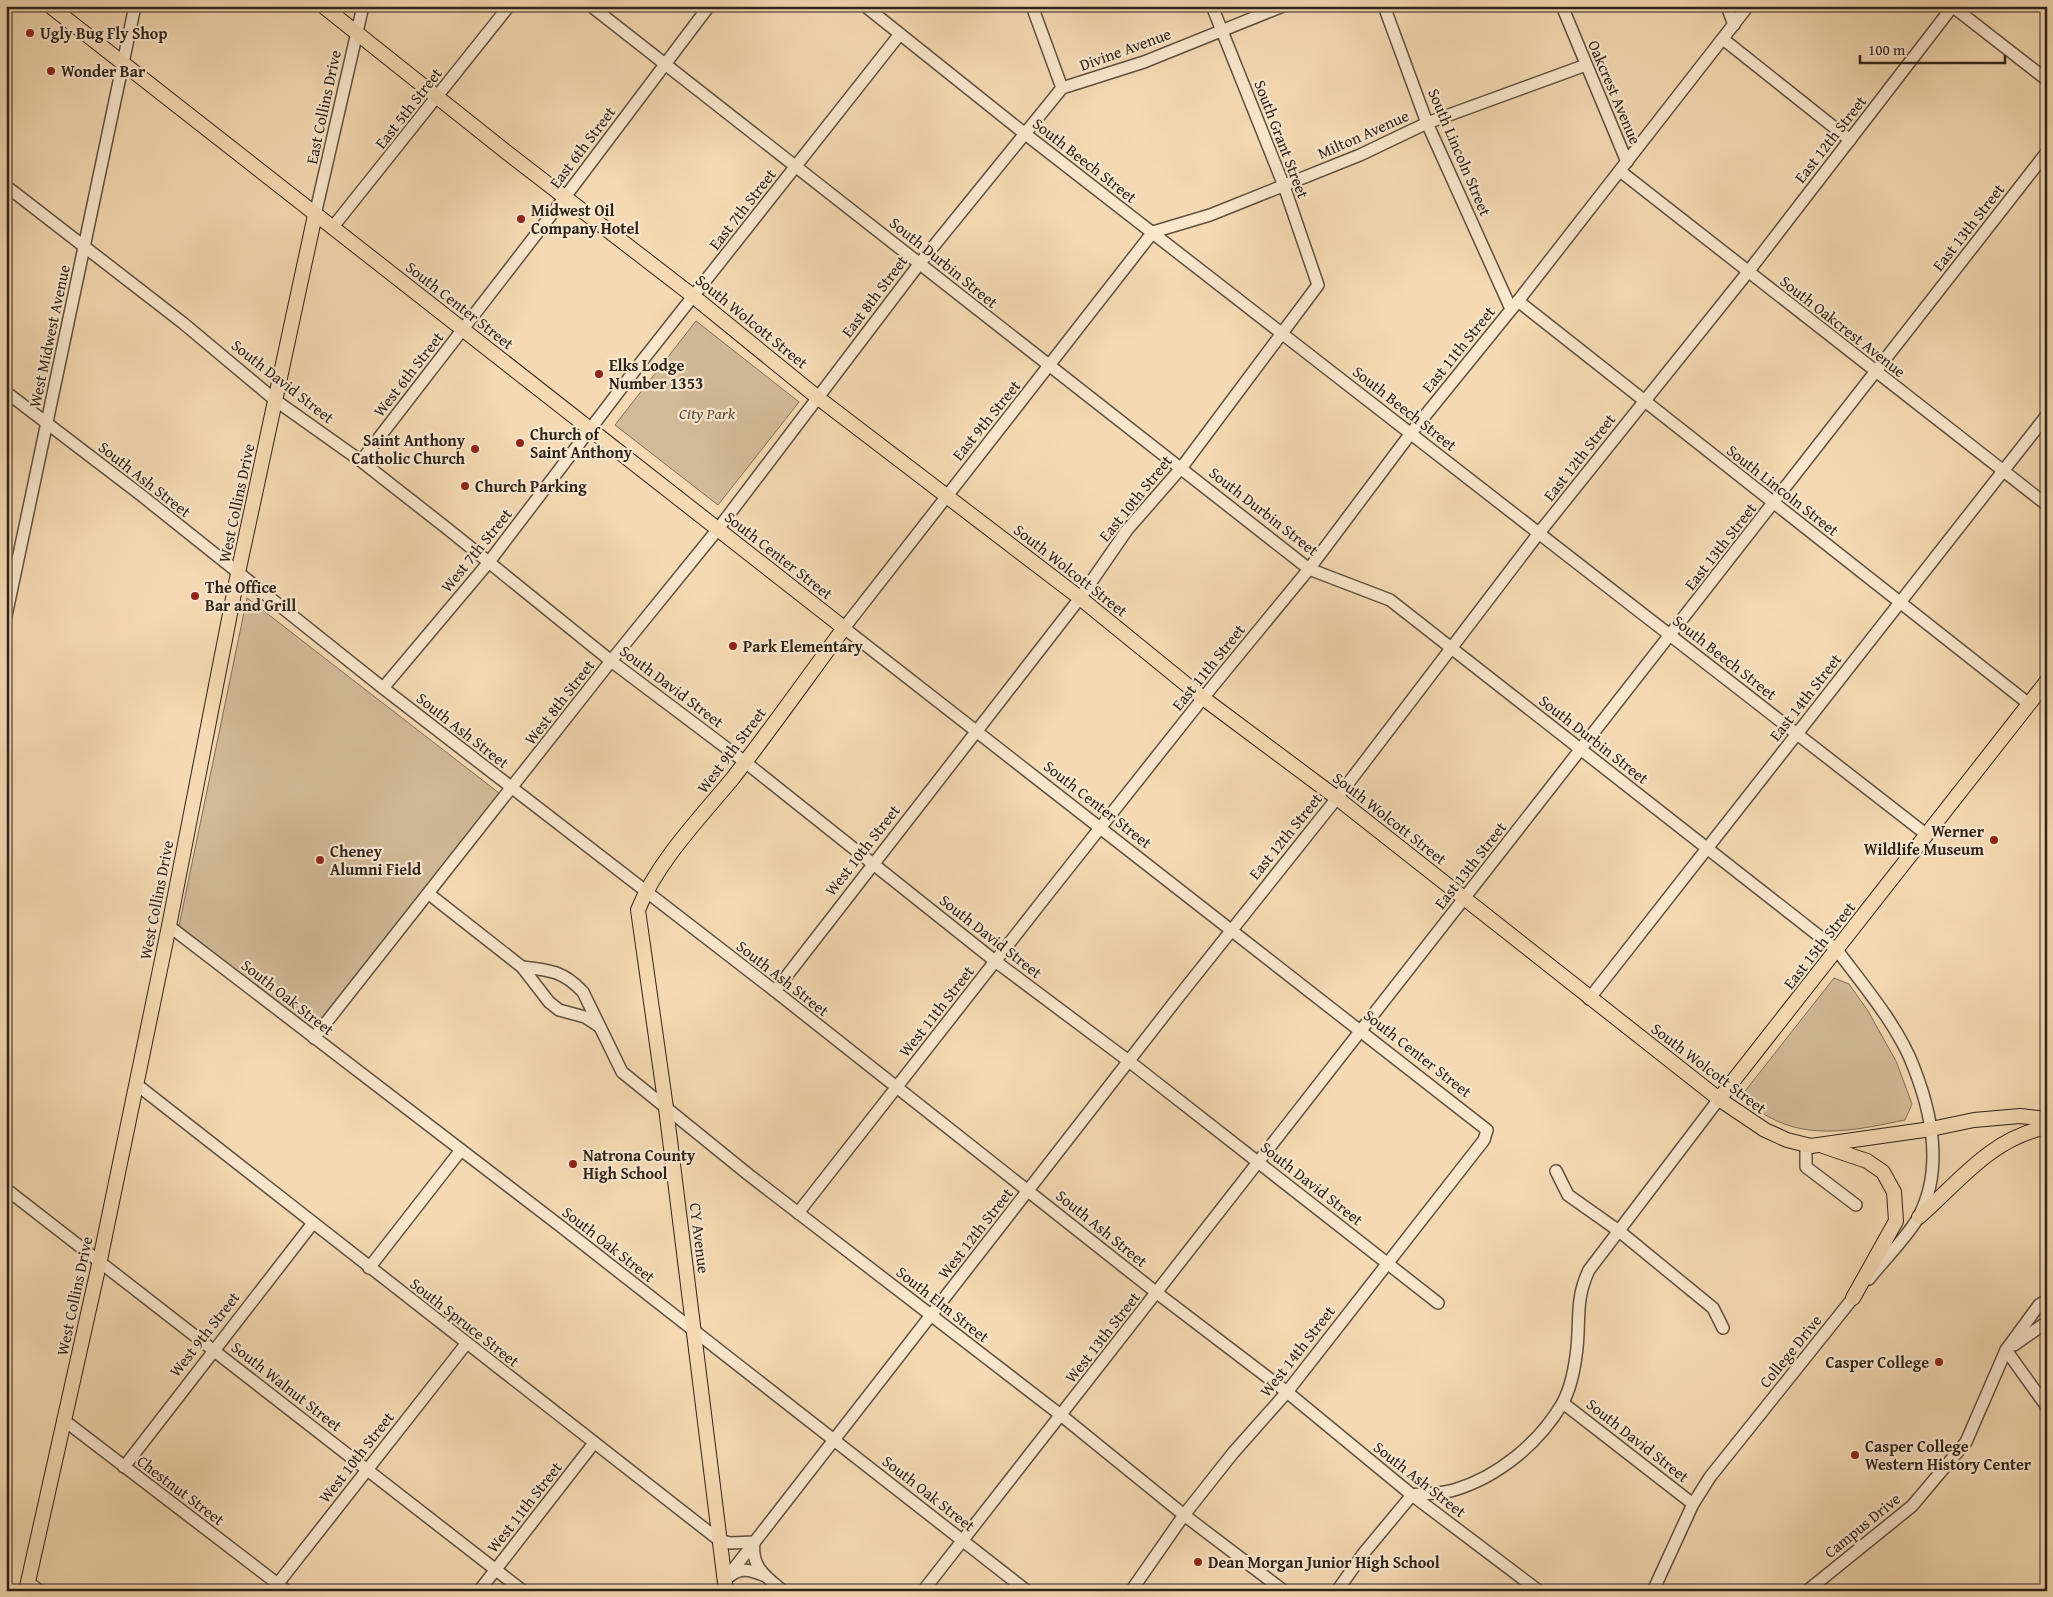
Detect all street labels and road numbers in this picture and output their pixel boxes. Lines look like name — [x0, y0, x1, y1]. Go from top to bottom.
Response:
street label: Divine Avenue — [1076, 21, 1174, 77]
street label: Oakcrest Avenue — [1582, 36, 1648, 148]
street label: East Collins Drive — [299, 48, 347, 166]
street label: East 5th Street — [369, 62, 448, 154]
street label: South Grant Street — [1248, 76, 1316, 202]
street label: South Lincoln Street — [1422, 84, 1498, 220]
street label: East 12th Street — [1788, 90, 1872, 188]
street label: East 6th Street — [543, 101, 621, 193]
street label: Milton Avenue — [1314, 103, 1412, 165]
street label: South Beech Street — [1028, 112, 1143, 209]
street label: East 7th Street — [703, 163, 782, 255]
street label: East 13th Street — [1926, 178, 2010, 276]
street label: South Durbin Street — [885, 211, 1004, 314]
street label: East 8th Street — [835, 250, 913, 342]
street label: South Center Street — [401, 255, 520, 355]
street label: West Midwest Avenue — [22, 262, 76, 410]
street label: South Wolcott Street — [690, 268, 814, 374]
street label: South Oakcrest Avenue — [1775, 269, 1911, 383]
street label: East 11th Street — [1416, 300, 1501, 397]
street label: West 6th Street — [367, 326, 449, 422]
street label: South David Street — [226, 333, 340, 429]
street label: South Beech Street — [1348, 360, 1463, 457]
street label: East 9th Street — [946, 374, 1026, 465]
street label: East 12th Street — [1537, 408, 1621, 506]
street label: South Ash Street — [94, 435, 197, 523]
street label: South Lincoln Street — [1722, 438, 1845, 542]
street label: West Collins Drive — [212, 441, 260, 565]
street label: East 10th Street — [1093, 449, 1178, 546]
street label: South Durbin Street — [1204, 460, 1324, 562]
street label: East 13th Street — [1678, 497, 1762, 595]
street label: West 7th Street — [434, 502, 518, 597]
street label: South Center Street — [720, 505, 839, 605]
street label: South Wolcott Street — [1009, 518, 1133, 622]
street label: South Beech Street — [1668, 609, 1783, 706]
street label: East 11th Street — [1166, 618, 1251, 715]
street label: South David Street — [615, 639, 729, 733]
street label: East 14th Street — [1763, 648, 1847, 746]
street label: West 8th Street — [518, 654, 600, 750]
street label: South Ash Street — [412, 686, 515, 774]
street label: South Durbin Street — [1534, 688, 1654, 790]
street label: West 9th Street — [691, 702, 772, 798]
street label: South Center Street — [1039, 754, 1158, 854]
street label: South Wolcott Street — [1328, 766, 1452, 870]
street label: East 12th Street — [1243, 787, 1328, 884]
street label: West 10th Street — [819, 799, 906, 901]
street label: East 13th Street — [1428, 816, 1512, 914]
street label: West Collins Drive — [133, 838, 179, 962]
street label: South David Street — [934, 888, 1048, 984]
street label: East 15th Street — [1777, 896, 1861, 994]
street label: South Ash Street — [732, 934, 835, 1022]
street label: South Oak Street — [236, 953, 340, 1041]
street label: West 11th Street — [893, 960, 980, 1062]
street label: South Center Street — [1359, 1003, 1478, 1103]
street label: South Wolcott Street — [1646, 1017, 1772, 1120]
street label: South David Street — [1255, 1135, 1369, 1231]
street label: West 12th Street — [932, 1182, 1019, 1284]
street label: South Ash Street — [1051, 1183, 1153, 1273]
street label: South Oak Street — [557, 1200, 661, 1288]
street label: CY Avenue — [684, 1201, 716, 1275]
street label: West Collins Drive — [50, 1234, 98, 1358]
street label: South Elm Street — [891, 1260, 995, 1348]
street label: South Spruce Street — [405, 1272, 525, 1373]
street label: West 9th Street — [163, 1286, 245, 1382]
street label: West 13th Street — [1059, 1286, 1146, 1388]
street label: West 14th Street — [1254, 1300, 1341, 1402]
street label: College Drive — [1753, 1309, 1827, 1393]
street label: South Walnut Street — [226, 1335, 348, 1437]
street label: South David Street — [1581, 1392, 1695, 1488]
street label: West 10th Street — [313, 1406, 400, 1508]
street label: South Ash Street — [1369, 1435, 1472, 1523]
street label: Chestnut Street — [132, 1449, 230, 1531]
street label: South Oak Street — [877, 1449, 981, 1537]
street label: West 11th Street — [481, 1456, 568, 1558]
street label: Campus Drive — [1819, 1487, 1905, 1563]

